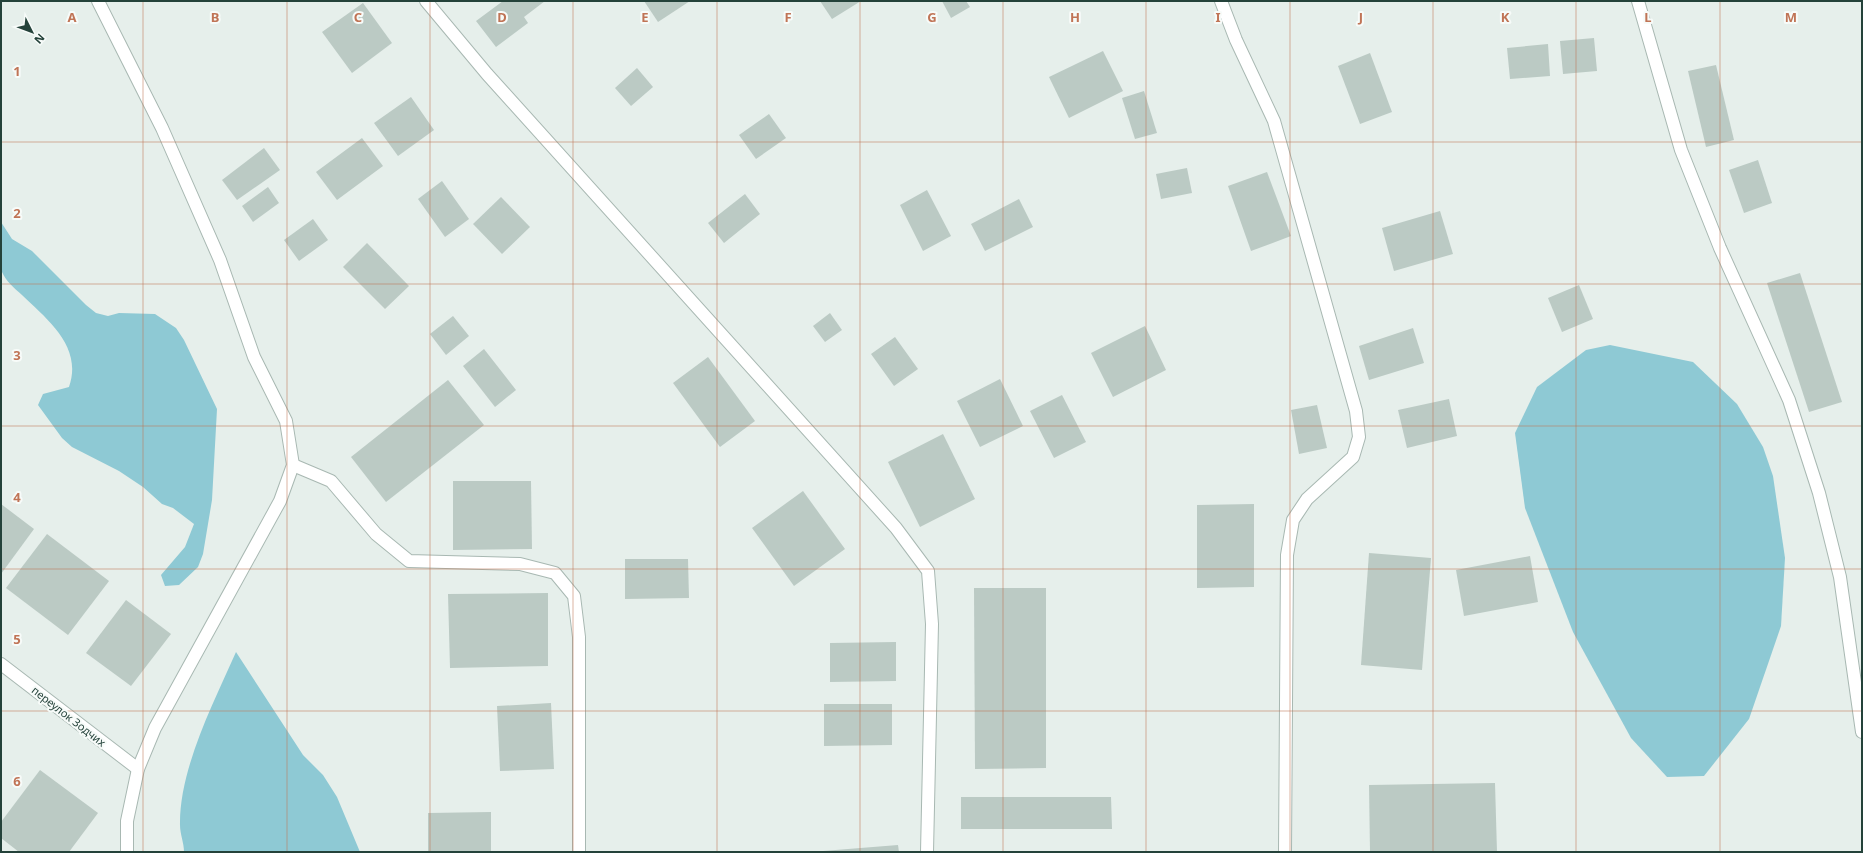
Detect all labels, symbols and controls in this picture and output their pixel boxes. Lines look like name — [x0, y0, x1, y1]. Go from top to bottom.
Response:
text: A — [68, 8, 77, 26]
text: B — [211, 8, 219, 26]
text: C — [354, 8, 362, 26]
text: D — [497, 8, 507, 26]
text: E — [641, 8, 649, 26]
text: F — [784, 8, 792, 26]
text: G — [927, 8, 937, 26]
text: H — [1070, 8, 1080, 26]
text: I — [1215, 8, 1221, 26]
text: J — [1358, 8, 1363, 26]
text: K — [1501, 8, 1510, 26]
text: L — [1644, 8, 1652, 26]
text: M — [1785, 8, 1797, 26]
north arrow — [12, 12, 52, 52]
text: N — [31, 31, 48, 47]
text: 1 — [13, 62, 21, 80]
text: 2 — [13, 204, 21, 222]
text: 3 — [13, 346, 21, 364]
text: 4 — [13, 488, 21, 506]
text: 5 — [13, 630, 21, 648]
street label: переулок Зодчих — [29, 682, 109, 750]
text: 6 — [13, 772, 21, 790]

